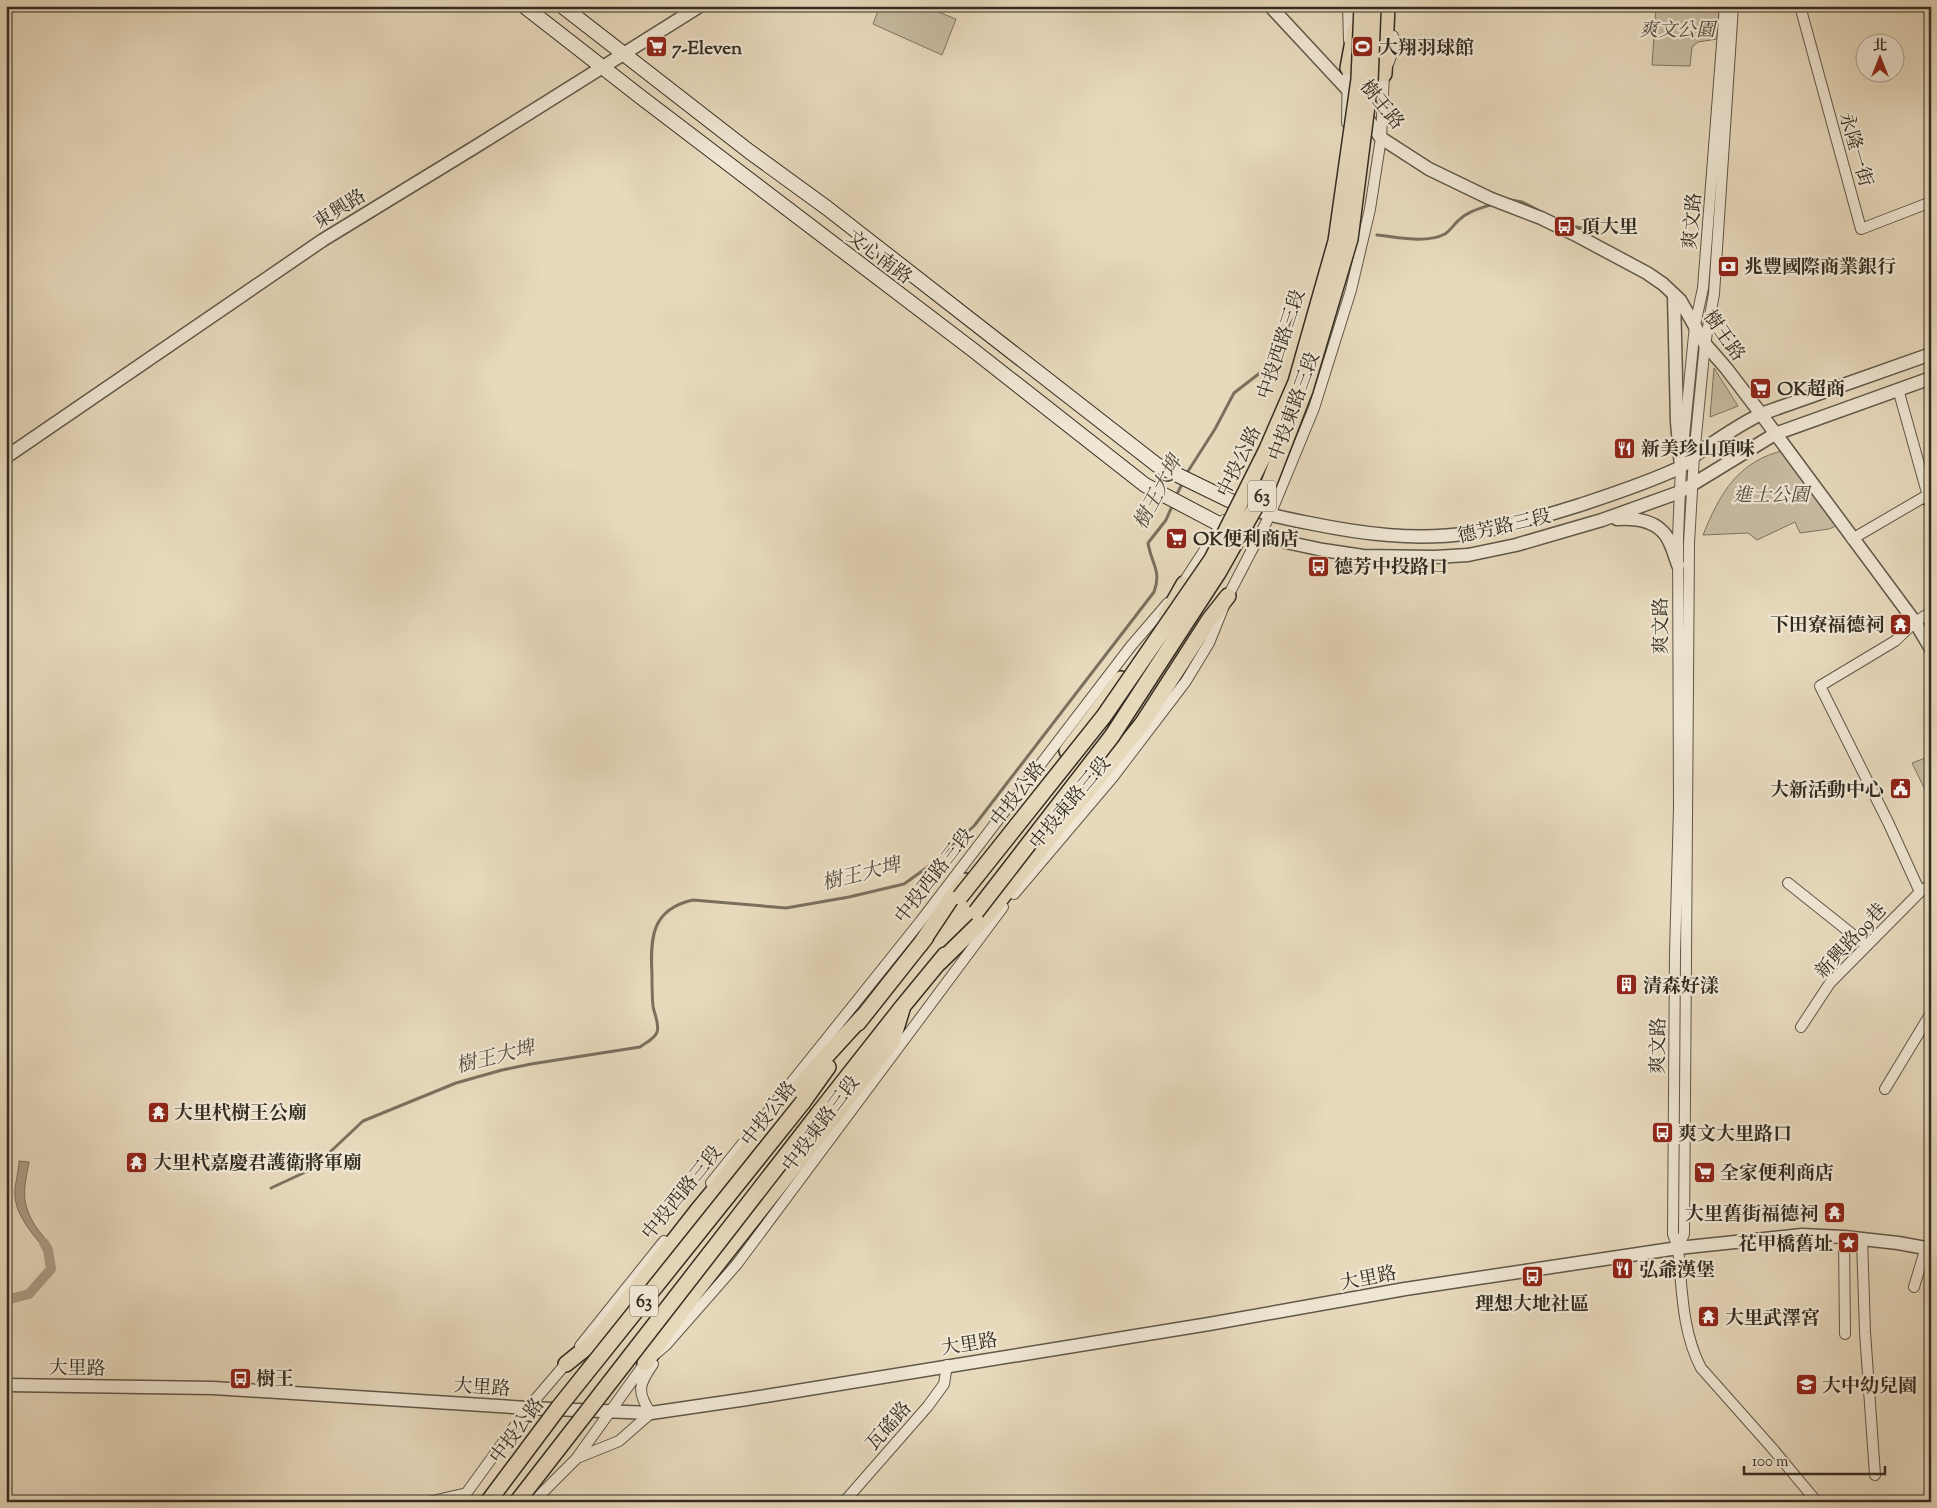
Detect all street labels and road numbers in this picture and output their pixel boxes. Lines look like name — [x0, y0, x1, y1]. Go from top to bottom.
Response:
street label: 樹王路 — [1353, 75, 1409, 136]
street label: 永隆一街 — [1831, 109, 1878, 190]
street label: 東興路 — [309, 184, 372, 237]
street label: 爽文路 — [1678, 192, 1709, 251]
street label: 文心南路 — [840, 224, 917, 292]
street label: 中投西路三段 — [1252, 286, 1313, 403]
street label: 樹王路 — [1696, 305, 1750, 368]
street label: 中投東路三段 — [1263, 349, 1328, 465]
street label: 中投公路 — [1211, 422, 1269, 502]
road number: 63 — [1248, 481, 1276, 512]
street label: 德芳路三段 — [1455, 504, 1554, 551]
street label: 爽文路 — [1649, 597, 1676, 655]
street label: 中投東路三段 — [1024, 751, 1118, 856]
street label: 中投公路 — [985, 756, 1053, 833]
street label: 中投西路三段 — [889, 823, 981, 930]
street label: 新興路99巷 — [1810, 898, 1894, 985]
street label: 爽文路 — [1646, 1017, 1673, 1075]
street label: 中投東路三段 — [777, 1071, 867, 1178]
street label: 中投公路 — [736, 1076, 804, 1153]
street label: 中投西路三段 — [637, 1141, 729, 1246]
street label: 大里路 — [1338, 1261, 1399, 1298]
road number: 63 — [630, 1285, 658, 1316]
street label: 大里路 — [939, 1328, 1000, 1363]
street label: 大里路 — [48, 1356, 106, 1383]
street label: 大里路 — [452, 1373, 511, 1404]
street label: 中投公路 — [484, 1393, 552, 1470]
street label: 瓦磘路 — [861, 1396, 919, 1457]

